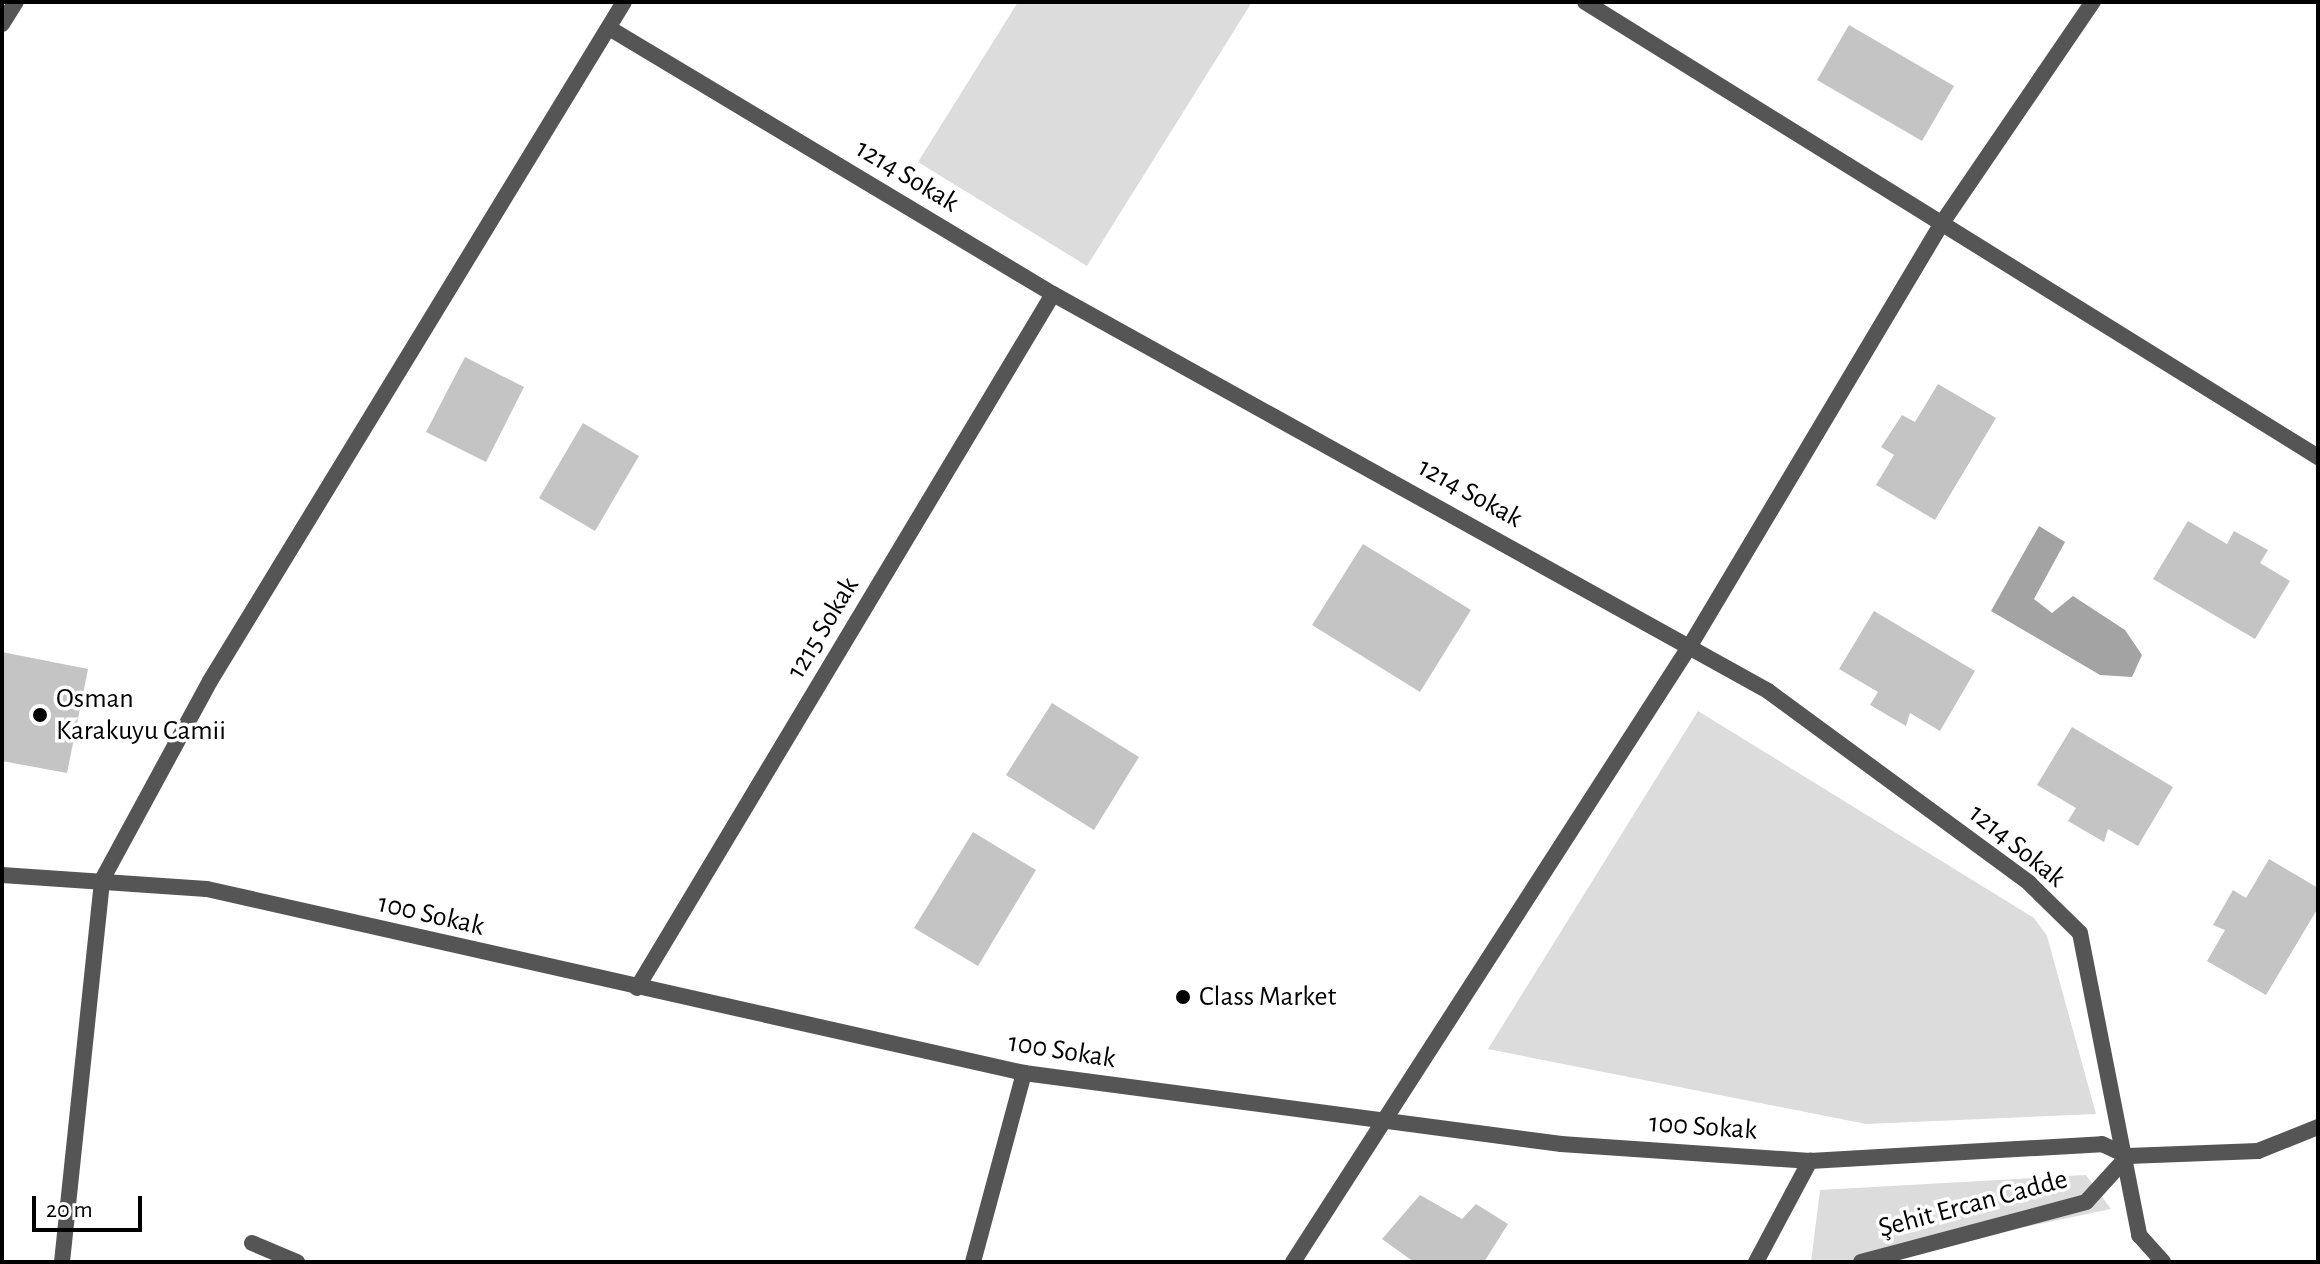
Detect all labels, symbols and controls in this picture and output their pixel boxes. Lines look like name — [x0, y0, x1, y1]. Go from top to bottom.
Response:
street label: 1214 Sokak — [849, 132, 965, 220]
street label: 1214 Sokak — [1412, 451, 1528, 535]
street label: 1215 Sokak — [780, 571, 866, 685]
place label: Osman Karakuyu Camii — [56, 682, 226, 748]
marker: Osman Karakuyu Camii — [31, 706, 49, 724]
street label: 1214 Sokak — [1962, 797, 2072, 895]
street label: 100 Sokak — [375, 886, 487, 944]
place label: Class Market — [1199, 980, 1336, 1014]
marker: Class Market — [1174, 988, 1192, 1006]
street label: 100 Sokak — [1006, 1026, 1118, 1076]
street label: 100 Sokak — [1648, 1106, 1758, 1148]
street label: Şehit Ercan Cadde — [1875, 1163, 2071, 1245]
scale bar — [36, 1180, 146, 1230]
text: 20 m — [46, 1198, 93, 1222]

